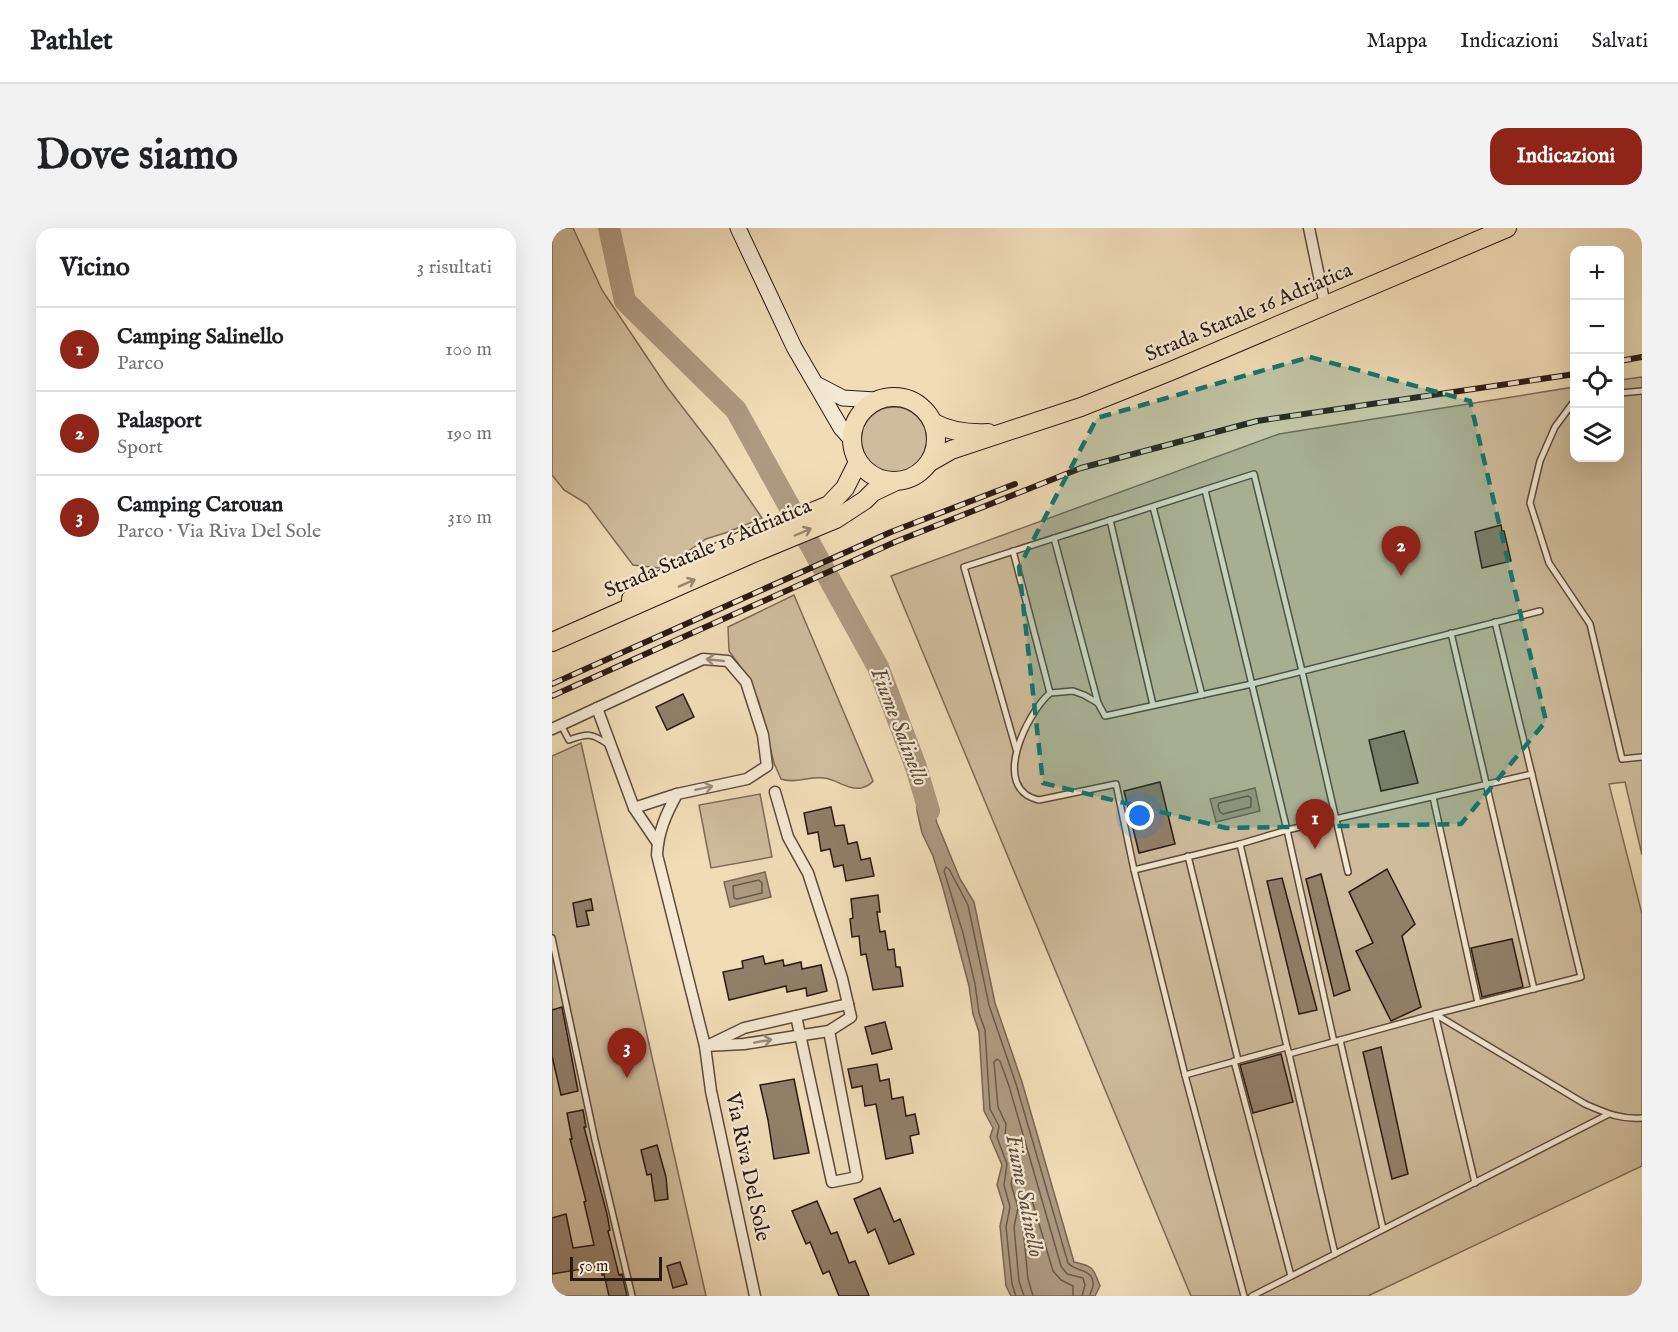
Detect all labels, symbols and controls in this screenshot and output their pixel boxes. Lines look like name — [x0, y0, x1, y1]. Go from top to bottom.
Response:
text: Pathlet — [30, 24, 113, 59]
text: Mappa — [1367, 28, 1427, 55]
text: Indicazioni — [1460, 28, 1559, 55]
text: Salvati — [1592, 28, 1648, 55]
button: Indicazioni — [1490, 128, 1642, 185]
text: Dove siamo — [36, 130, 238, 183]
map controls — [1570, 246, 1624, 462]
button: + — [1570, 246, 1624, 300]
text: Vicino — [60, 251, 130, 284]
text: 3 risultati — [417, 255, 492, 280]
street label: Strada Statale 16 Adriatica — [1141, 257, 1358, 369]
button: − — [1570, 300, 1624, 354]
text: Camping Salinello — [117, 323, 284, 351]
text: 1 — [76, 337, 83, 362]
text: 100 m — [445, 337, 492, 362]
text: Parco — [117, 351, 164, 376]
button: locate — [1570, 354, 1624, 408]
text: Palasport — [117, 407, 202, 435]
button: layers — [1570, 408, 1624, 462]
text: 2 — [75, 421, 84, 446]
text: 190 m — [446, 421, 492, 446]
text: Sport — [117, 435, 163, 460]
text: Camping Carouan — [117, 491, 283, 519]
street label: Strada Statale 16 Adriatica — [600, 493, 817, 605]
text: 3 — [76, 505, 83, 530]
text: 310 m — [448, 505, 492, 530]
text: Parco · Via Riva Del Sole — [117, 519, 321, 544]
one-way arrow — [793, 526, 812, 537]
pin: 2 — [1382, 526, 1420, 576]
one-way arrow — [677, 577, 695, 588]
one-way arrow — [706, 654, 725, 665]
water label: Fiume Salinello — [864, 664, 934, 790]
one-way arrow — [693, 782, 713, 793]
pin: 1 — [1296, 800, 1335, 849]
your location — [1125, 801, 1154, 830]
pin: 3 — [608, 1028, 646, 1078]
one-way arrow — [753, 1035, 773, 1046]
street label: Via Riva Del Sole — [718, 1089, 776, 1244]
water label: Fiume Salinello — [998, 1132, 1050, 1260]
scale bar — [570, 1254, 662, 1282]
text: 50 m — [579, 1257, 608, 1277]

